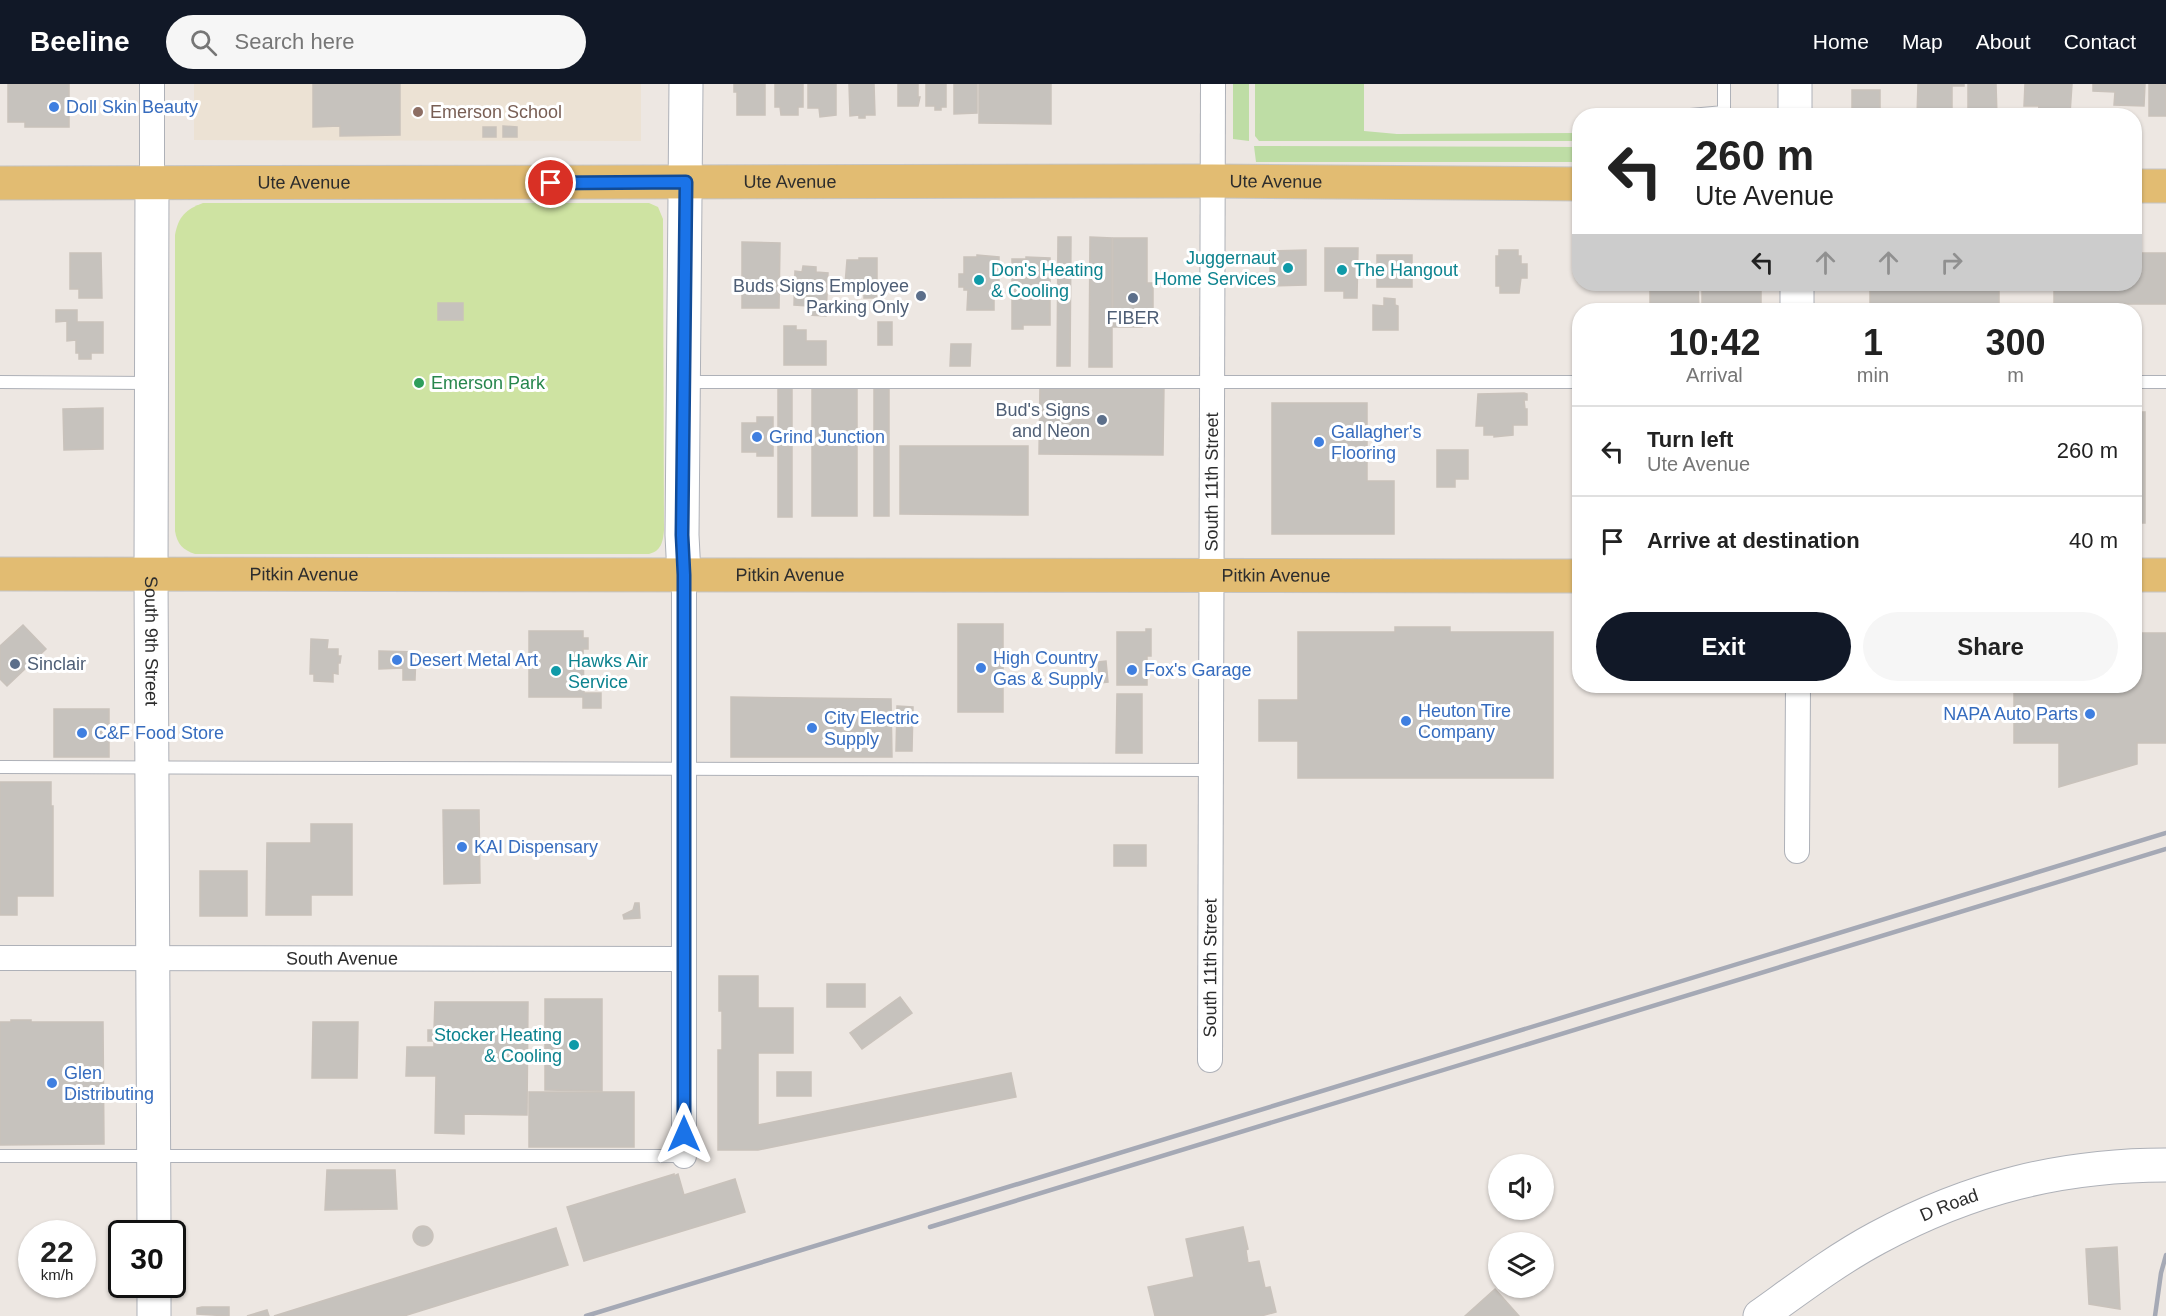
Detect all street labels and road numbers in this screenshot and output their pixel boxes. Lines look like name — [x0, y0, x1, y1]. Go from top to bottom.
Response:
street label: Ute Avenue — [1230, 171, 1322, 192]
street label: Ute Avenue — [258, 172, 350, 193]
street label: Ute Avenue — [744, 172, 836, 192]
street label: South 11th Street — [1202, 413, 1222, 551]
street label: Pitkin Avenue — [250, 564, 358, 584]
street label: Pitkin Avenue — [736, 565, 844, 585]
street label: Pitkin Avenue — [1222, 566, 1330, 586]
street label: South 9th Street — [141, 576, 162, 706]
street label: South 11th Street — [1200, 899, 1220, 1037]
street label: South Avenue — [286, 948, 398, 969]
street label: D Road — [1917, 1185, 1981, 1226]

